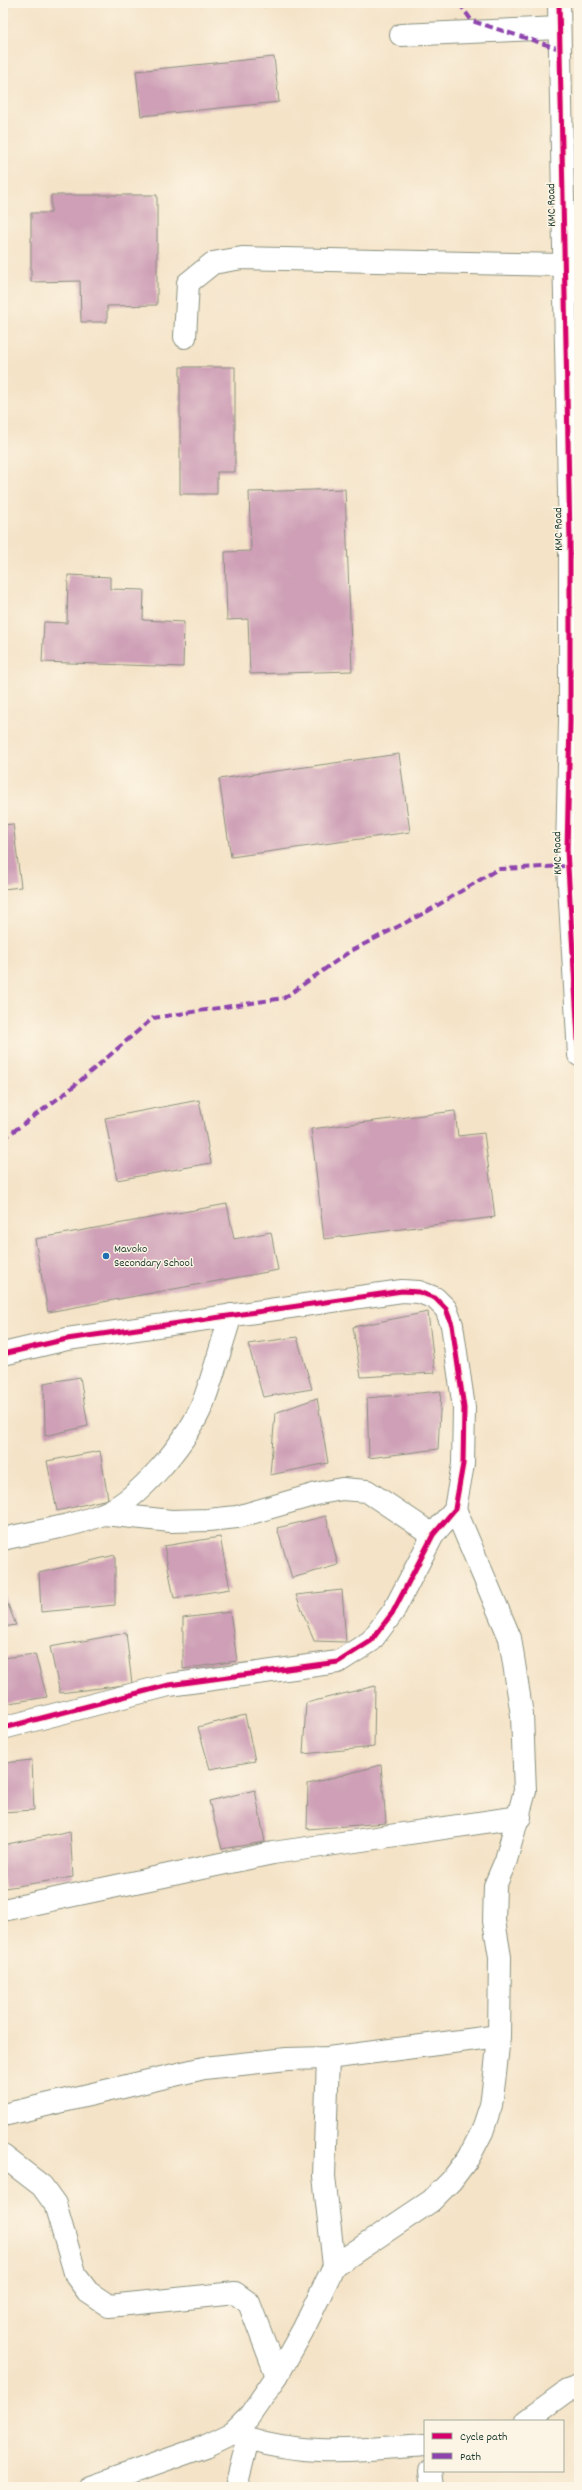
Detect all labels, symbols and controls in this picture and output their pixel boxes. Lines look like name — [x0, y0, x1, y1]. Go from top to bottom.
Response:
street label: KMC Road — [543, 183, 561, 227]
street label: KMC Road — [550, 507, 568, 551]
street label: KMC Road — [549, 831, 567, 875]
place label: Mavoko Secondary School — [114, 1241, 193, 1272]
marker: Mavoko Secondary School — [101, 1251, 111, 1261]
legend — [424, 2420, 564, 2472]
text: Cycle path — [460, 2429, 508, 2446]
text: Path — [460, 2449, 481, 2466]

